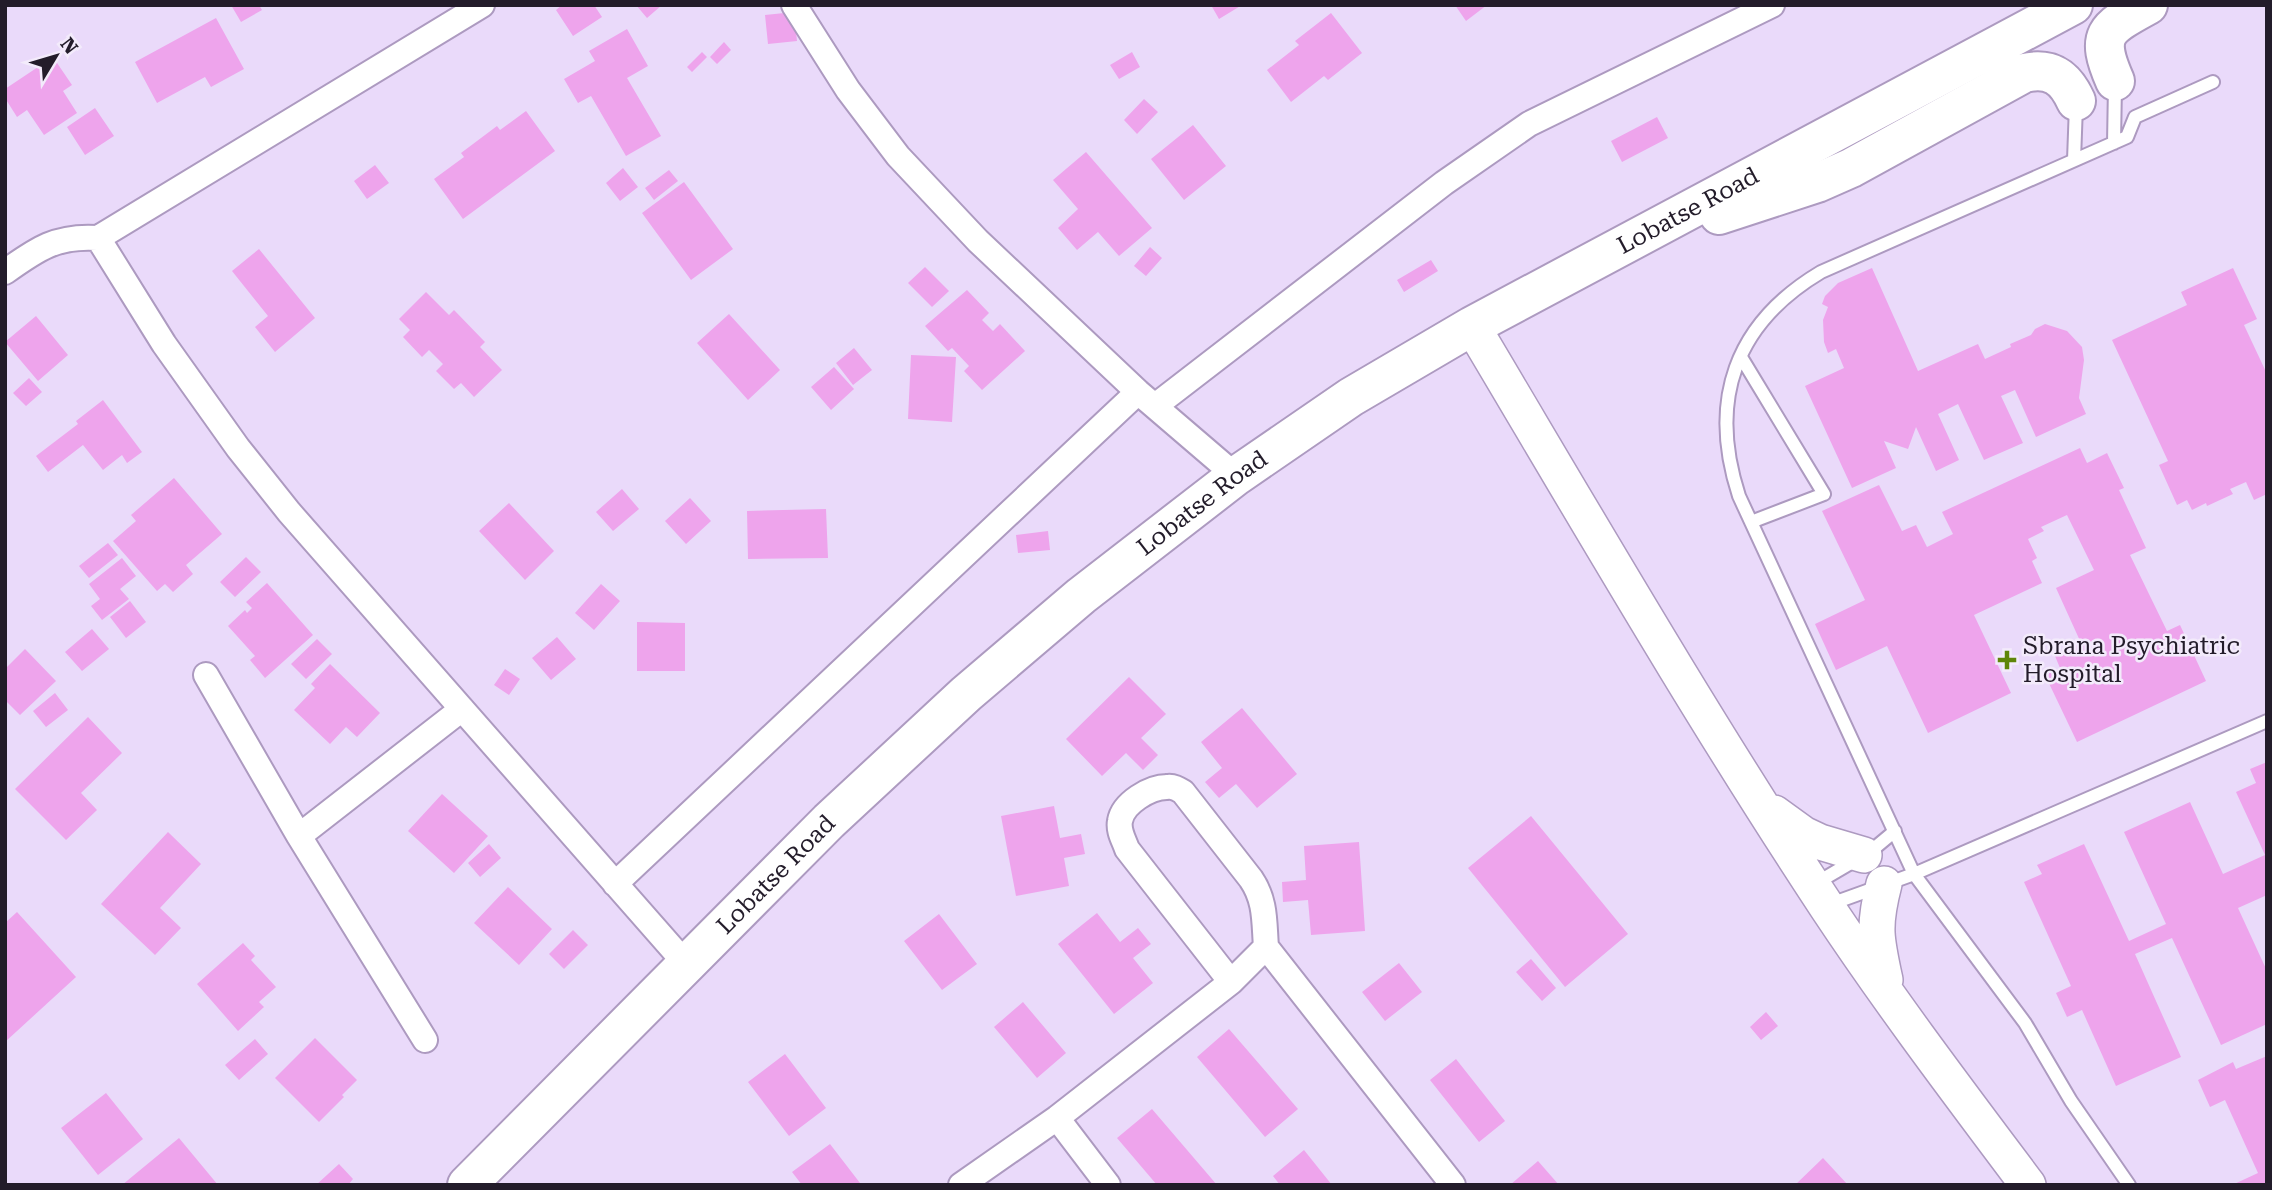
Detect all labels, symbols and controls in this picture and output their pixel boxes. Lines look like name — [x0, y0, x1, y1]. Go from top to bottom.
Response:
north arrow — [21, 21, 91, 91]
text: N — [55, 33, 83, 59]
street label: Lobatse Road — [1613, 161, 1764, 260]
street label: Lobatse Road — [1131, 445, 1273, 561]
place label: Sbrana Psychiatric Hospital — [2023, 632, 2240, 688]
marker: Sbrana Psychiatric Hospital — [1997, 650, 2017, 670]
street label: Lobatse Road — [711, 809, 841, 940]

